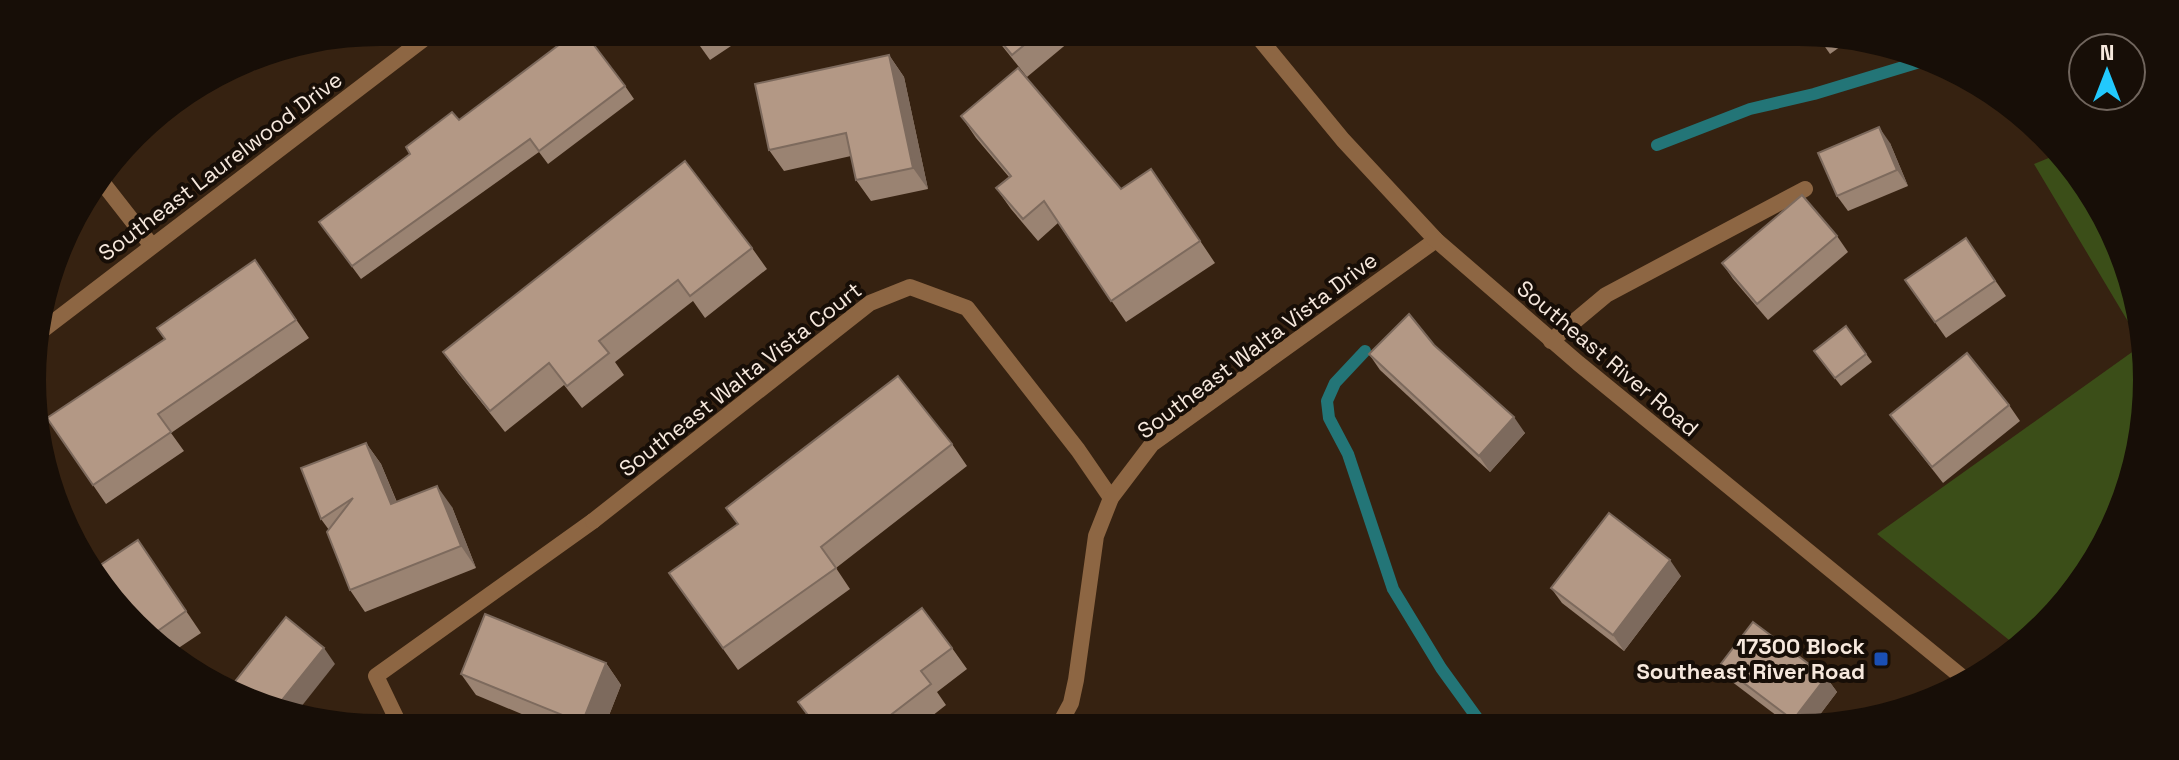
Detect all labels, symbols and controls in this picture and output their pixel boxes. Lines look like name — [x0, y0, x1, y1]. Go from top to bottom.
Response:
north arrow — [2067, 32, 2147, 112]
text: N — [2100, 38, 2114, 66]
street label: Southeast Laurelwood Drive — [93, 65, 347, 267]
street label: Southeast Walta Vista Drive — [1131, 246, 1383, 444]
street label: Southeast River Road — [1511, 274, 1705, 442]
street label: Southeast Walta Vista Court — [613, 276, 867, 482]
place label: 17300 Block Southeast River Road — [1636, 632, 1866, 685]
marker: 17300 Block Southeast River Road — [1872, 650, 1890, 668]

